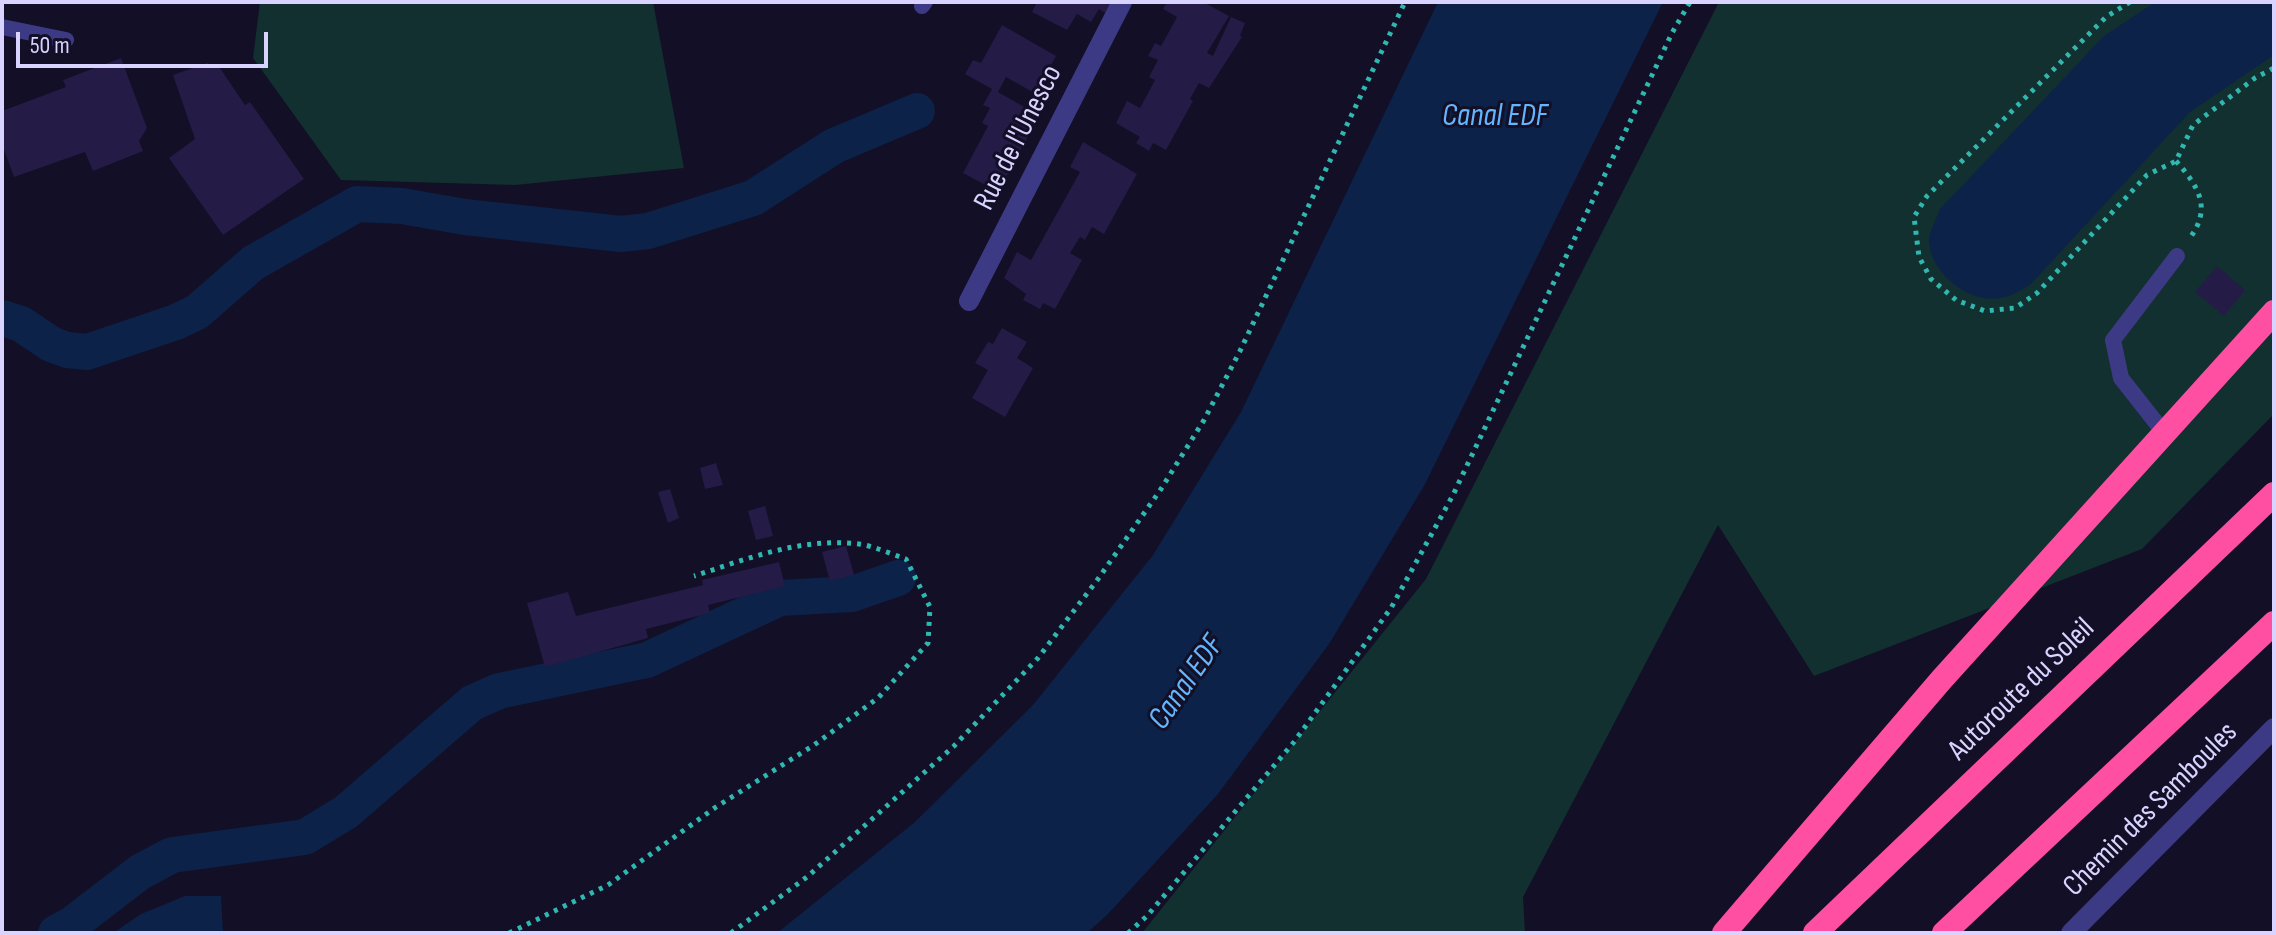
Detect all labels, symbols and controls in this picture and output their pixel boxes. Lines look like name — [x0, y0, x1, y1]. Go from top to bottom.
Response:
scale bar — [20, 16, 272, 66]
text: 50 m — [30, 31, 70, 60]
street label: Rue de l'Unesco — [967, 60, 1071, 216]
water label: Canal EDF — [1442, 98, 1548, 136]
street label: Autoroute du Soleil — [1941, 611, 2103, 769]
water label: Canal EDF — [1141, 629, 1233, 737]
street label: Chemin des Samboules — [2056, 715, 2246, 905]

